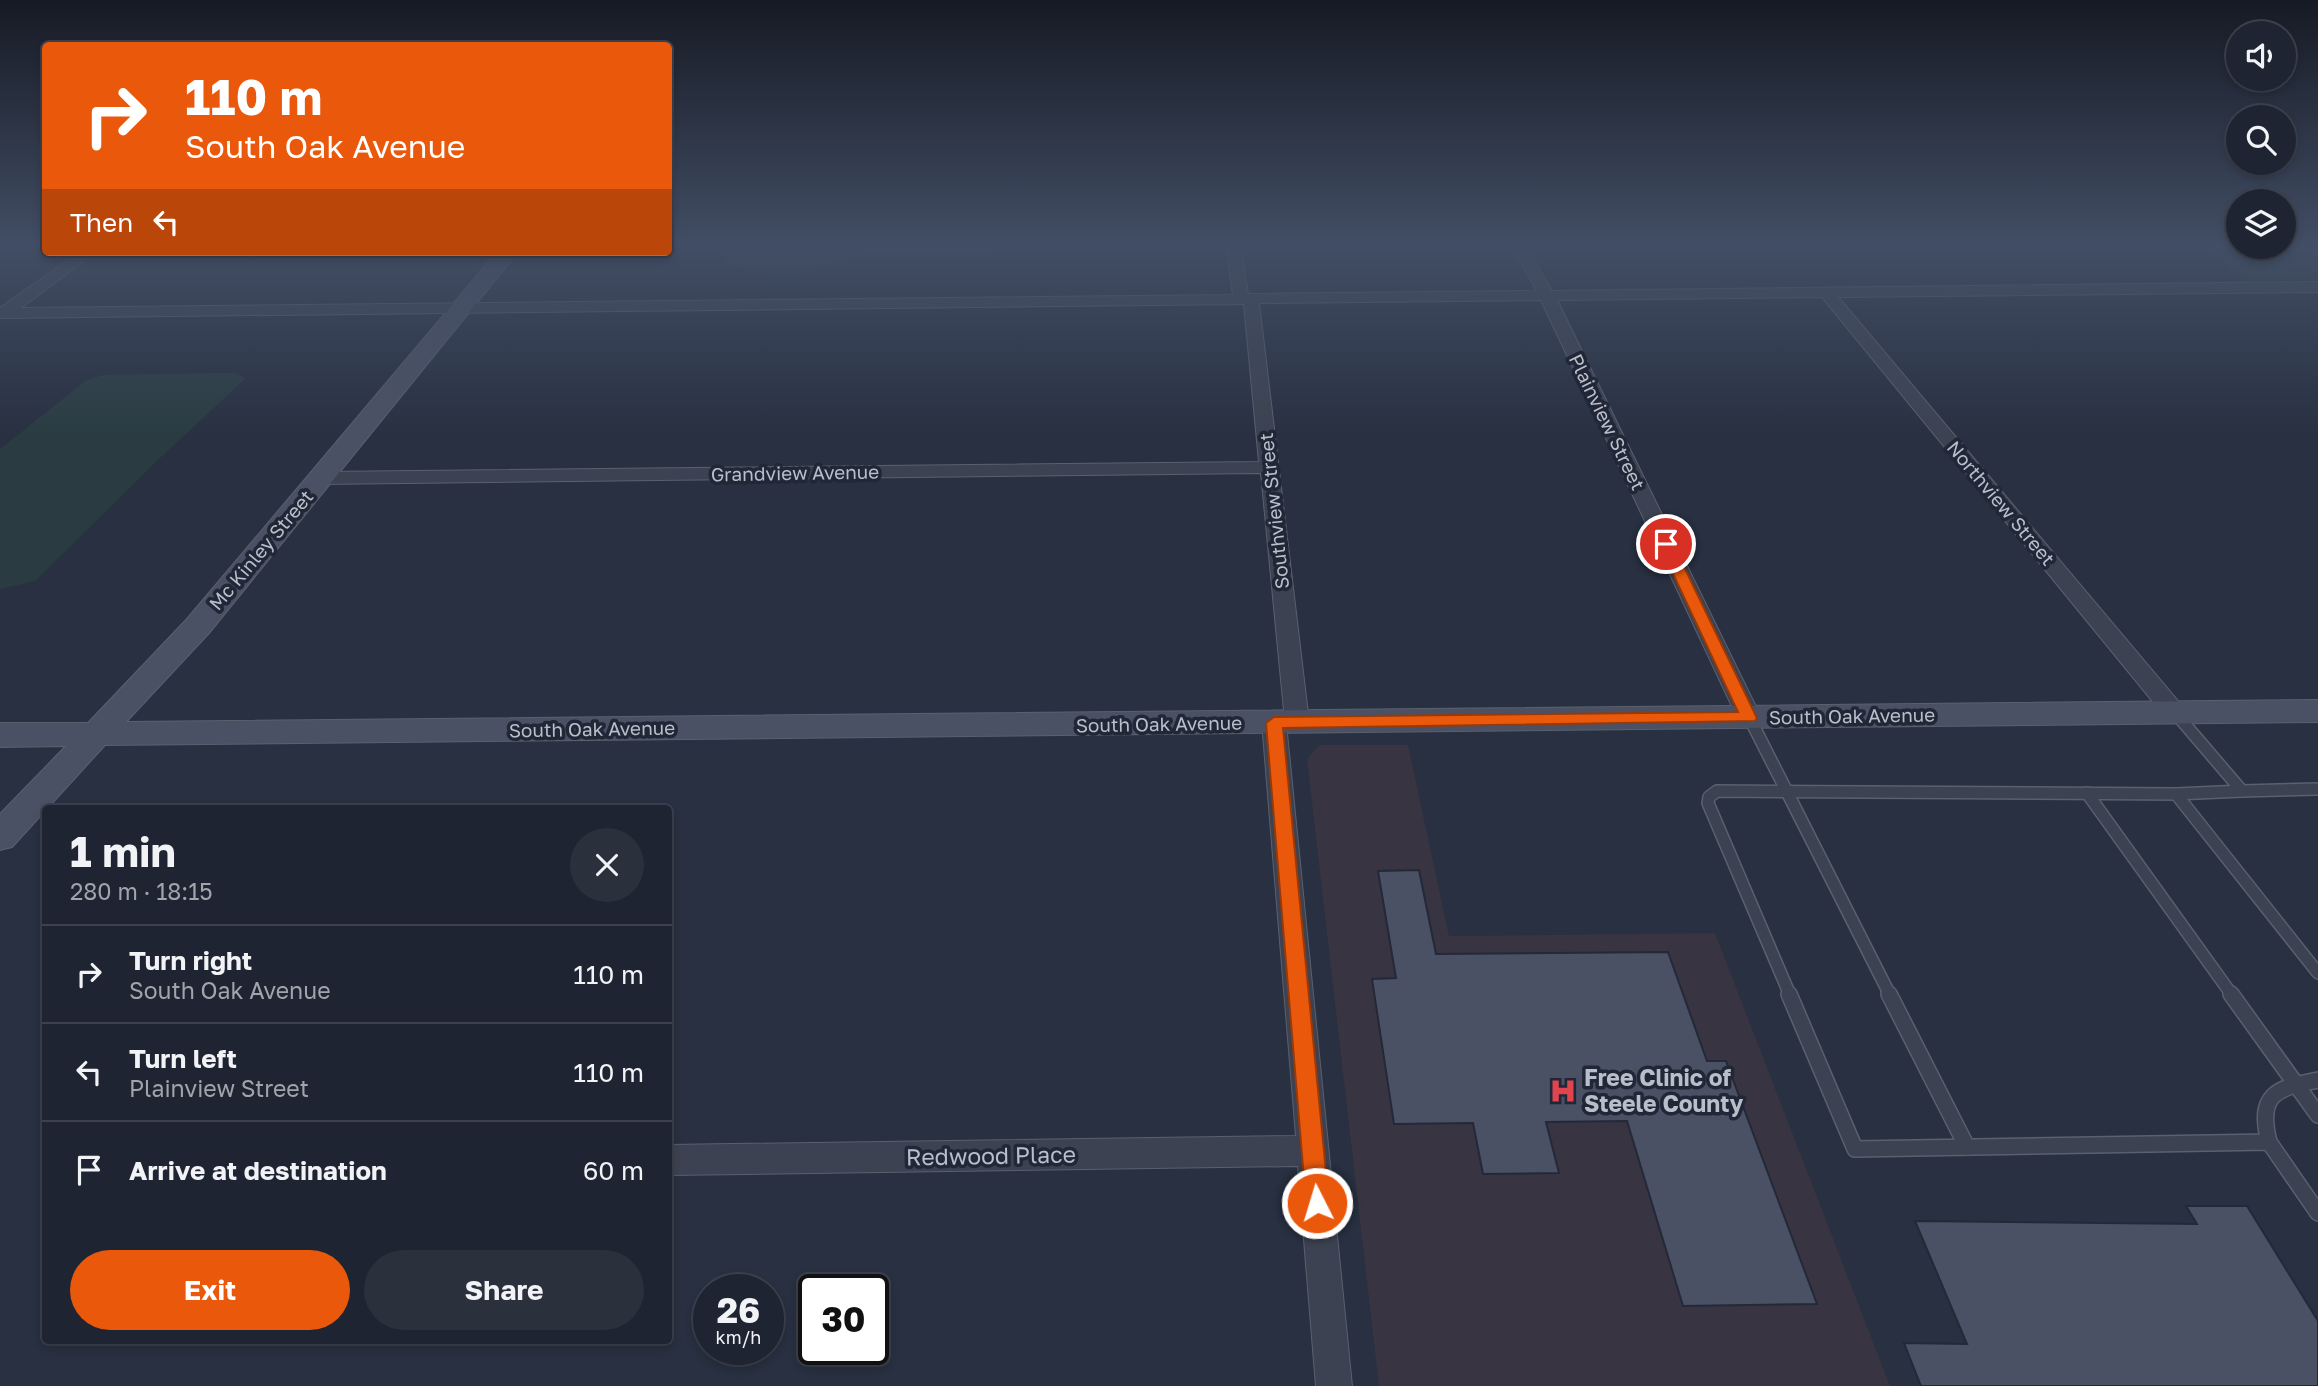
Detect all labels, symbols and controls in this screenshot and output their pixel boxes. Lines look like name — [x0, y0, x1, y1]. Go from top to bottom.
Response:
map controls — [2226, 21, 2296, 259]
button: sound — [2226, 21, 2296, 91]
text: 110 m — [185, 67, 322, 126]
icon: right — [70, 70, 161, 161]
button: search — [2226, 105, 2296, 175]
text: South Oak Avenue — [185, 127, 465, 165]
button: layers — [2226, 189, 2296, 259]
icon: left — [147, 203, 185, 241]
text: Then — [70, 207, 133, 238]
street label: Plainview Street — [1565, 350, 1650, 494]
street label: Southview Street — [1254, 432, 1293, 590]
street label: Northview Street — [1943, 436, 2060, 570]
street label: Grandview Avenue — [711, 460, 879, 485]
street label: Mc Kinley Street — [204, 485, 317, 614]
pin — [1636, 514, 1696, 574]
icon: arrive — [1647, 525, 1685, 563]
street label: South Oak Avenue — [1769, 703, 1935, 728]
street label: South Oak Avenue — [1076, 711, 1242, 736]
street label: South Oak Avenue — [509, 716, 675, 741]
text: 1 min — [70, 826, 176, 876]
button: close — [570, 828, 644, 902]
text: 280 m · 18:15 — [70, 877, 213, 905]
text: Turn right — [129, 945, 252, 976]
icon: right — [70, 955, 108, 993]
text: 110 m — [573, 959, 644, 990]
text: South Oak Avenue — [129, 976, 330, 1004]
text: Turn left — [129, 1043, 237, 1074]
icon: left — [70, 1053, 108, 1091]
text: 110 m — [573, 1057, 644, 1088]
place label: Free Clinic of Steele County — [1584, 1063, 1744, 1117]
text: Plainview Street — [129, 1074, 309, 1102]
hospital icon: Free Clinic of Steele County — [1548, 1076, 1578, 1106]
street label: Redwood Place — [906, 1140, 1076, 1170]
icon: arrive — [70, 1151, 108, 1189]
text: Arrive at destination — [129, 1155, 387, 1186]
text: 60 m — [583, 1155, 644, 1186]
position arrow — [1280, 1166, 1354, 1240]
button: Exit — [70, 1250, 350, 1330]
button: Share — [364, 1250, 644, 1330]
speed limit sign: 30 — [798, 1274, 889, 1365]
text: 26 — [717, 1289, 760, 1331]
text: km/h — [716, 1326, 761, 1348]

